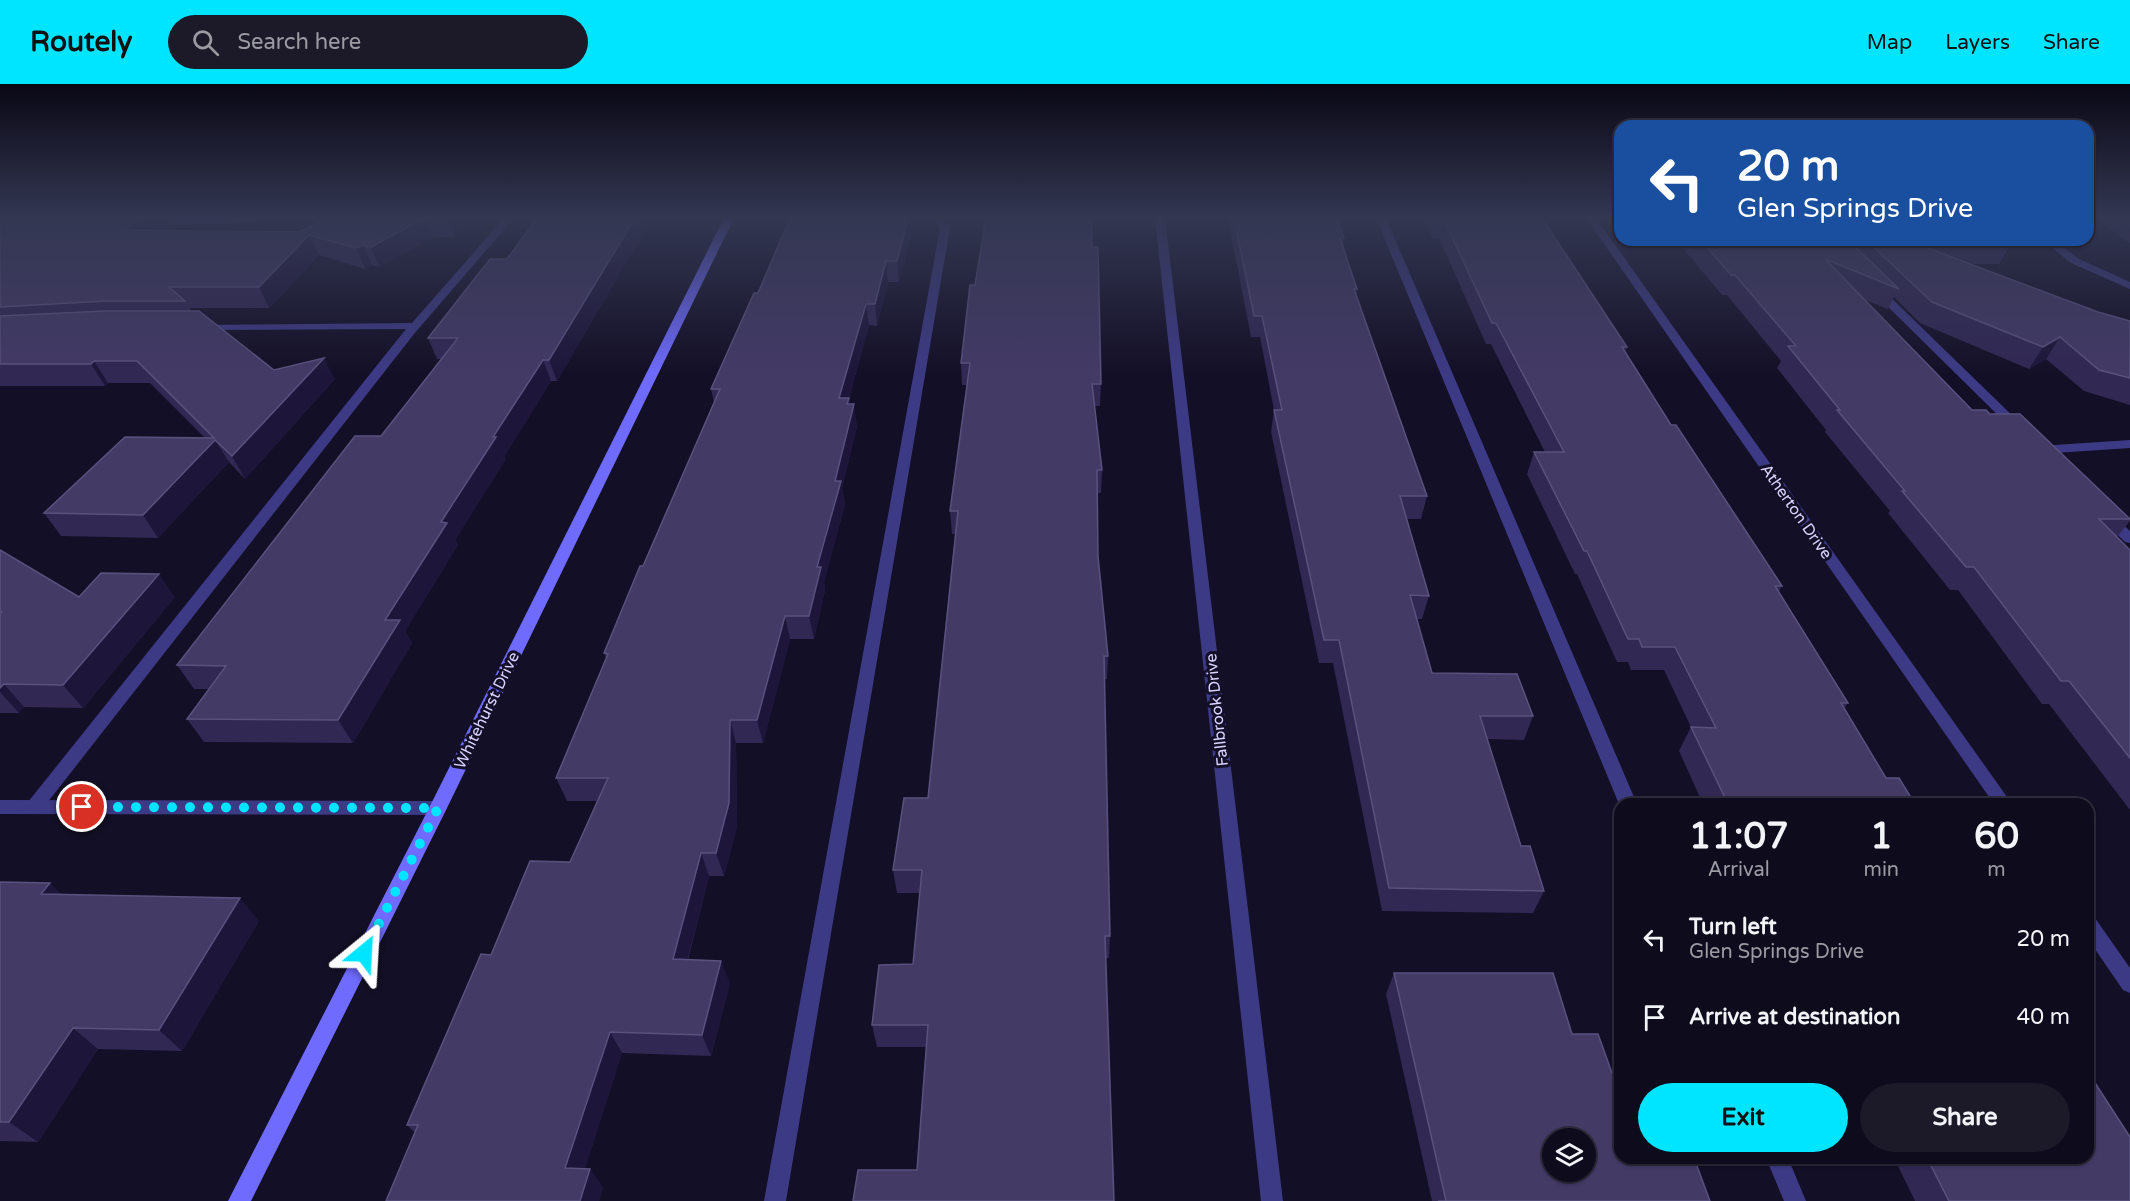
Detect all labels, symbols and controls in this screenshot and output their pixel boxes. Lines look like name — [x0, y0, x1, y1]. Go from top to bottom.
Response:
search box — [168, 15, 588, 69]
text: Routely — [30, 25, 132, 59]
icon: search — [189, 26, 222, 59]
text: Search here — [237, 29, 361, 55]
text: Map — [1867, 30, 1912, 55]
text: Layers — [1945, 30, 2010, 55]
text: Share — [2043, 30, 2100, 55]
text: 20 m — [1737, 141, 1839, 192]
icon: left — [1638, 144, 1716, 222]
text: Glen Springs Drive — [1737, 192, 1973, 225]
street label: Atherton Drive — [1756, 460, 1836, 563]
street label: Whitehurst Drive — [450, 649, 524, 772]
street label: Fallbrook Drive — [1201, 653, 1233, 767]
pin — [56, 781, 107, 832]
icon: arrive — [65, 790, 98, 823]
text: 11:07 — [1689, 815, 1789, 858]
text: 1 — [1870, 815, 1893, 858]
text: 60 — [1974, 815, 2019, 858]
text: Arrival — [1708, 858, 1770, 882]
text: min — [1864, 858, 1899, 882]
text: m — [1987, 858, 2006, 882]
text: Turn left — [1689, 914, 1777, 940]
position arrow — [332, 921, 396, 985]
icon: left — [1638, 923, 1671, 956]
text: 20 m — [2016, 926, 2070, 952]
text: Glen Springs Drive — [1689, 940, 1864, 964]
icon: arrive — [1638, 1001, 1671, 1034]
text: Arrive at destination — [1689, 1004, 1900, 1030]
text: 40 m — [2016, 1004, 2070, 1030]
button: Exit — [1638, 1083, 1848, 1152]
button: Share — [1860, 1083, 2070, 1152]
map controls — [1542, 1128, 1596, 1182]
button: layers — [1542, 1128, 1596, 1182]

